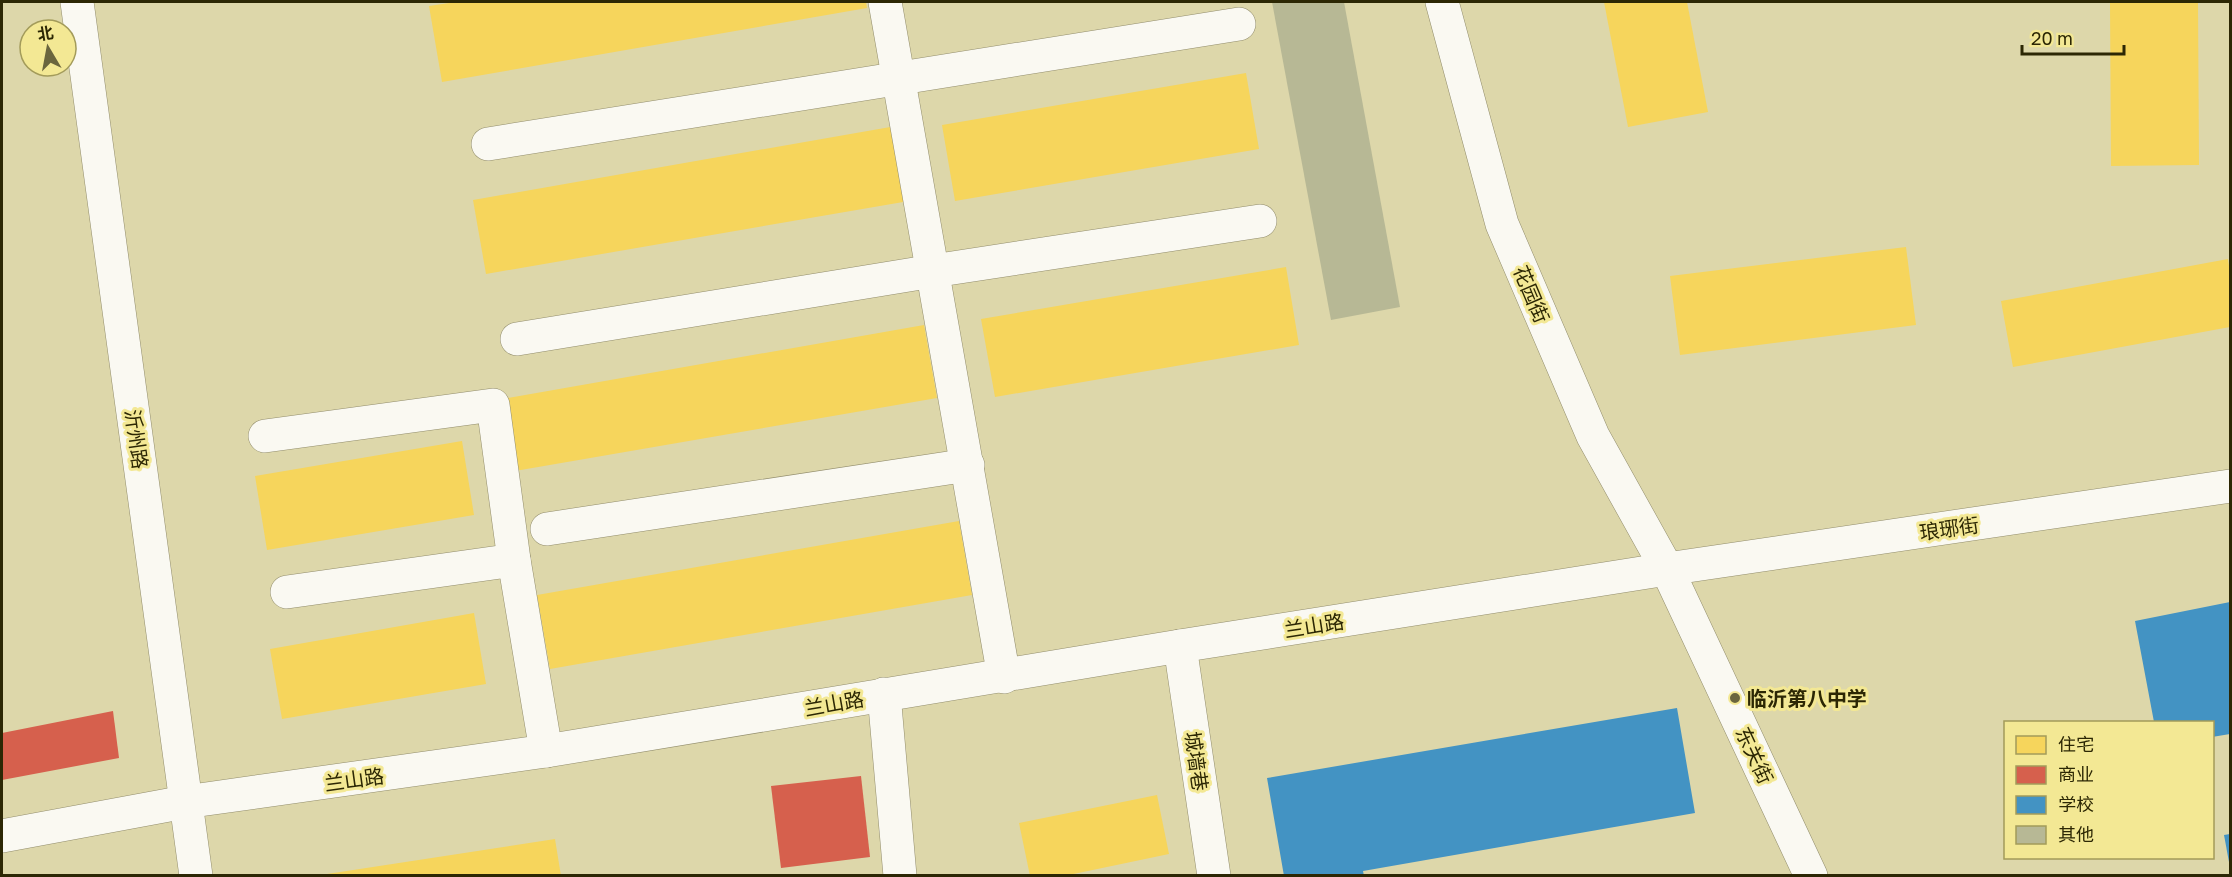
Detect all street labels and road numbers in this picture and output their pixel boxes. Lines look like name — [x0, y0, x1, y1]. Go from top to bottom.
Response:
street label: 花园街 — [1509, 262, 1555, 326]
street label: 沂州路 — [121, 408, 153, 470]
street label: 琅琊街 — [1918, 512, 1980, 544]
street label: 兰山路 — [1282, 608, 1346, 642]
street label: 兰山路 — [802, 686, 866, 720]
street label: 东关街 — [1731, 723, 1779, 787]
street label: 城墙巷 — [1181, 730, 1213, 792]
street label: 兰山路 — [323, 763, 385, 795]

